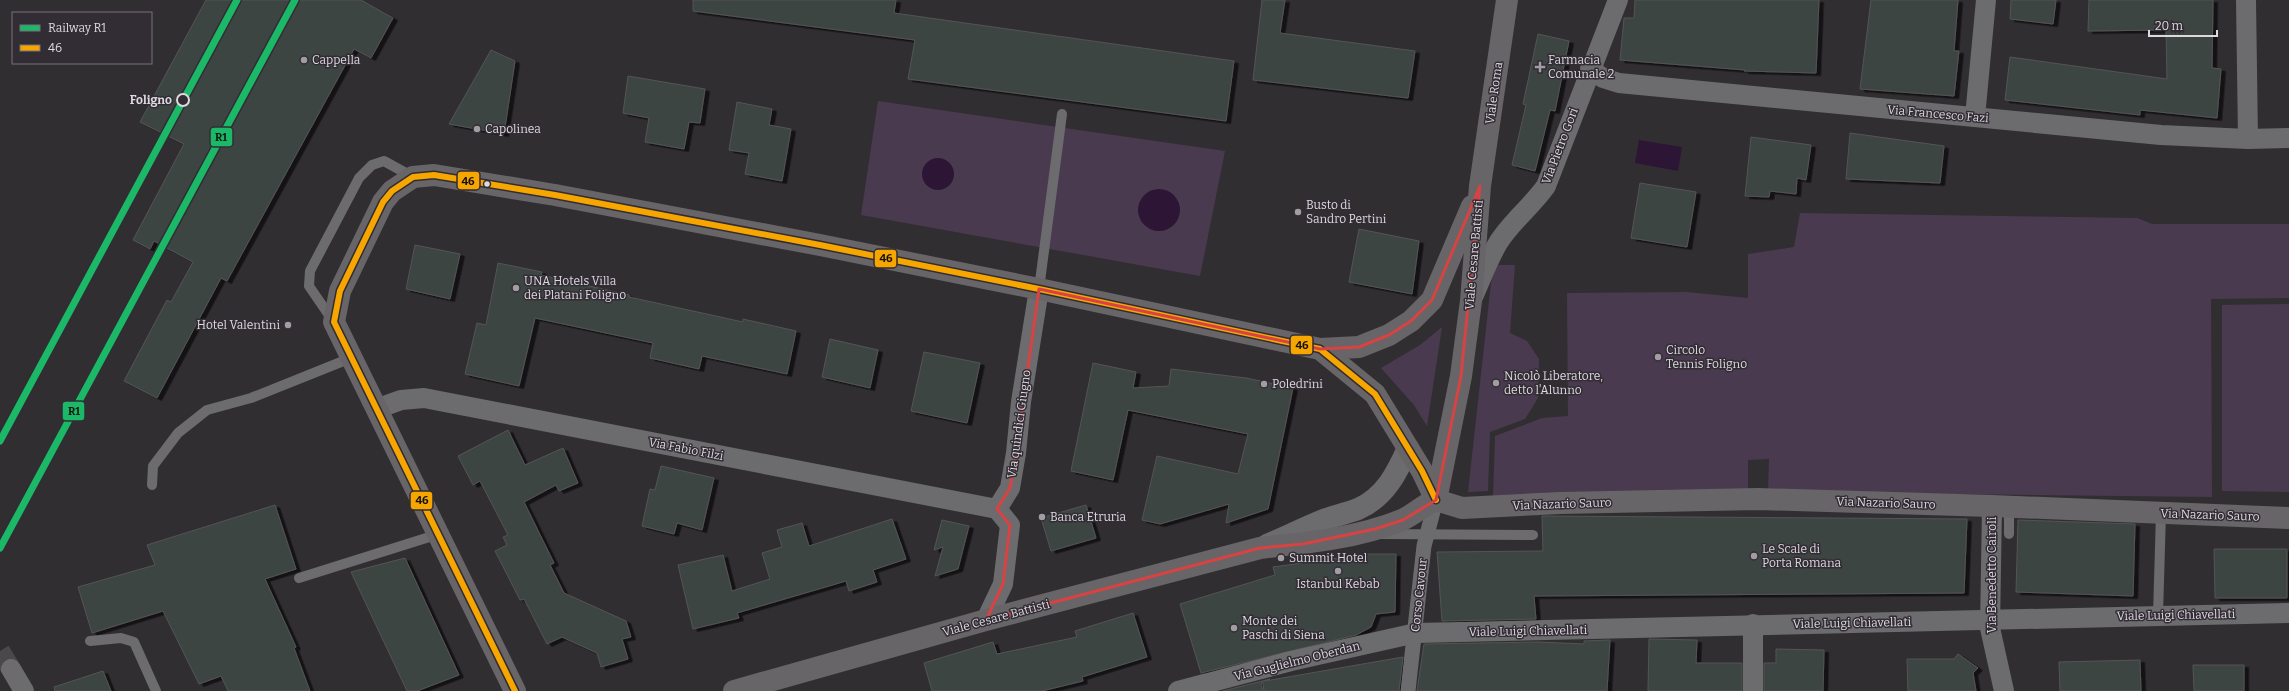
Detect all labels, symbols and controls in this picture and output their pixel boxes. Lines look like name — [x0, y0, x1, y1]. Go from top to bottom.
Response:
legend — [12, 12, 152, 64]
scale bar — [2149, 12, 2217, 38]
text: 20 m — [2155, 19, 2184, 33]
text: Railway R1 — [48, 21, 106, 35]
text: 46 — [48, 41, 62, 55]
place label: Cappella — [312, 53, 361, 67]
place label: Farmacia Comunale 2 — [1548, 53, 1614, 81]
marker: Cappella — [299, 55, 309, 65]
street label: Viale Roma — [1483, 61, 1505, 125]
marker: Farmacia Comunale 2 — [1535, 62, 1545, 72]
place label: Foligno — [130, 93, 172, 107]
marker: Foligno — [176, 93, 190, 107]
street label: Via Francesco Fazi — [1887, 103, 1990, 125]
street label: Via Pietro Gori — [1539, 106, 1581, 186]
place label: Capolinea — [485, 122, 541, 136]
marker: Capolinea — [472, 124, 482, 134]
line badge: R1 — [210, 127, 233, 147]
text: R1 — [215, 131, 227, 144]
line badge: 46 — [457, 171, 480, 190]
text: 46 — [461, 175, 475, 188]
unlabelled marker — [482, 179, 492, 189]
place label: Busto di Sandro Pertini — [1306, 198, 1387, 226]
street label: Viale Cesare Battisti — [1462, 199, 1486, 311]
marker: Busto di Sandro Pertini — [1293, 207, 1303, 217]
line badge: 46 — [874, 249, 897, 268]
text: 46 — [879, 252, 893, 265]
place label: UNA Hotels Villa dei Platani Foligno — [524, 274, 626, 302]
marker: UNA Hotels Villa dei Platani Foligno — [511, 283, 521, 293]
place label: Hotel Valentini — [197, 318, 280, 332]
marker: Hotel Valentini — [283, 320, 293, 330]
line badge: 46 — [1290, 335, 1313, 355]
text: 46 — [1295, 339, 1309, 352]
place label: Circolo Tennis Foligno — [1666, 343, 1747, 371]
marker: Circolo Tennis Foligno — [1653, 352, 1663, 362]
street label: Via quindici Giugno — [1004, 369, 1034, 479]
place label: Nicolò Liberatore, detto l'Alunno — [1504, 369, 1603, 397]
place label: Poledrini — [1272, 377, 1323, 391]
marker: Nicolò Liberatore, detto l'Alunno — [1491, 378, 1501, 388]
marker: Poledrini — [1259, 379, 1269, 389]
line badge: R1 — [62, 401, 85, 421]
text: R1 — [68, 405, 80, 418]
street label: Via Fabio Filzi — [647, 435, 725, 463]
line badge: 46 — [410, 491, 433, 510]
text: 46 — [415, 494, 429, 507]
street label: Via Nazario Sauro — [1836, 494, 1936, 512]
street label: Via Nazario Sauro — [1512, 495, 1612, 513]
street label: Via Nazario Sauro — [2160, 506, 2260, 524]
place label: Banca Etruria — [1050, 510, 1126, 524]
marker: Banca Etruria — [1037, 512, 1047, 522]
street label: Via Benedetto Cairoli — [1985, 516, 1999, 633]
place label: Le Scale di Porta Romana — [1762, 542, 1841, 570]
place label: Summit Hotel — [1289, 551, 1368, 565]
marker: Le Scale di Porta Romana — [1749, 551, 1759, 561]
marker: Summit Hotel — [1276, 553, 1286, 563]
street label: Corso Cavour — [1408, 557, 1430, 633]
marker: Istanbul Kebab — [1333, 566, 1343, 576]
place label: Istanbul Kebab — [1296, 577, 1380, 591]
street label: Viale Cesare Battisti — [941, 597, 1052, 639]
street label: Viale Luigi Chiavellati — [2117, 607, 2236, 623]
place label: Monte dei Paschi di Siena — [1242, 614, 1325, 642]
street label: Viale Luigi Chiavellati — [1793, 615, 1912, 631]
marker: Monte dei Paschi di Siena — [1229, 623, 1239, 633]
street label: Viale Luigi Chiavellati — [1469, 623, 1588, 639]
street label: Via Guglielmo Oberdan — [1233, 638, 1362, 683]

